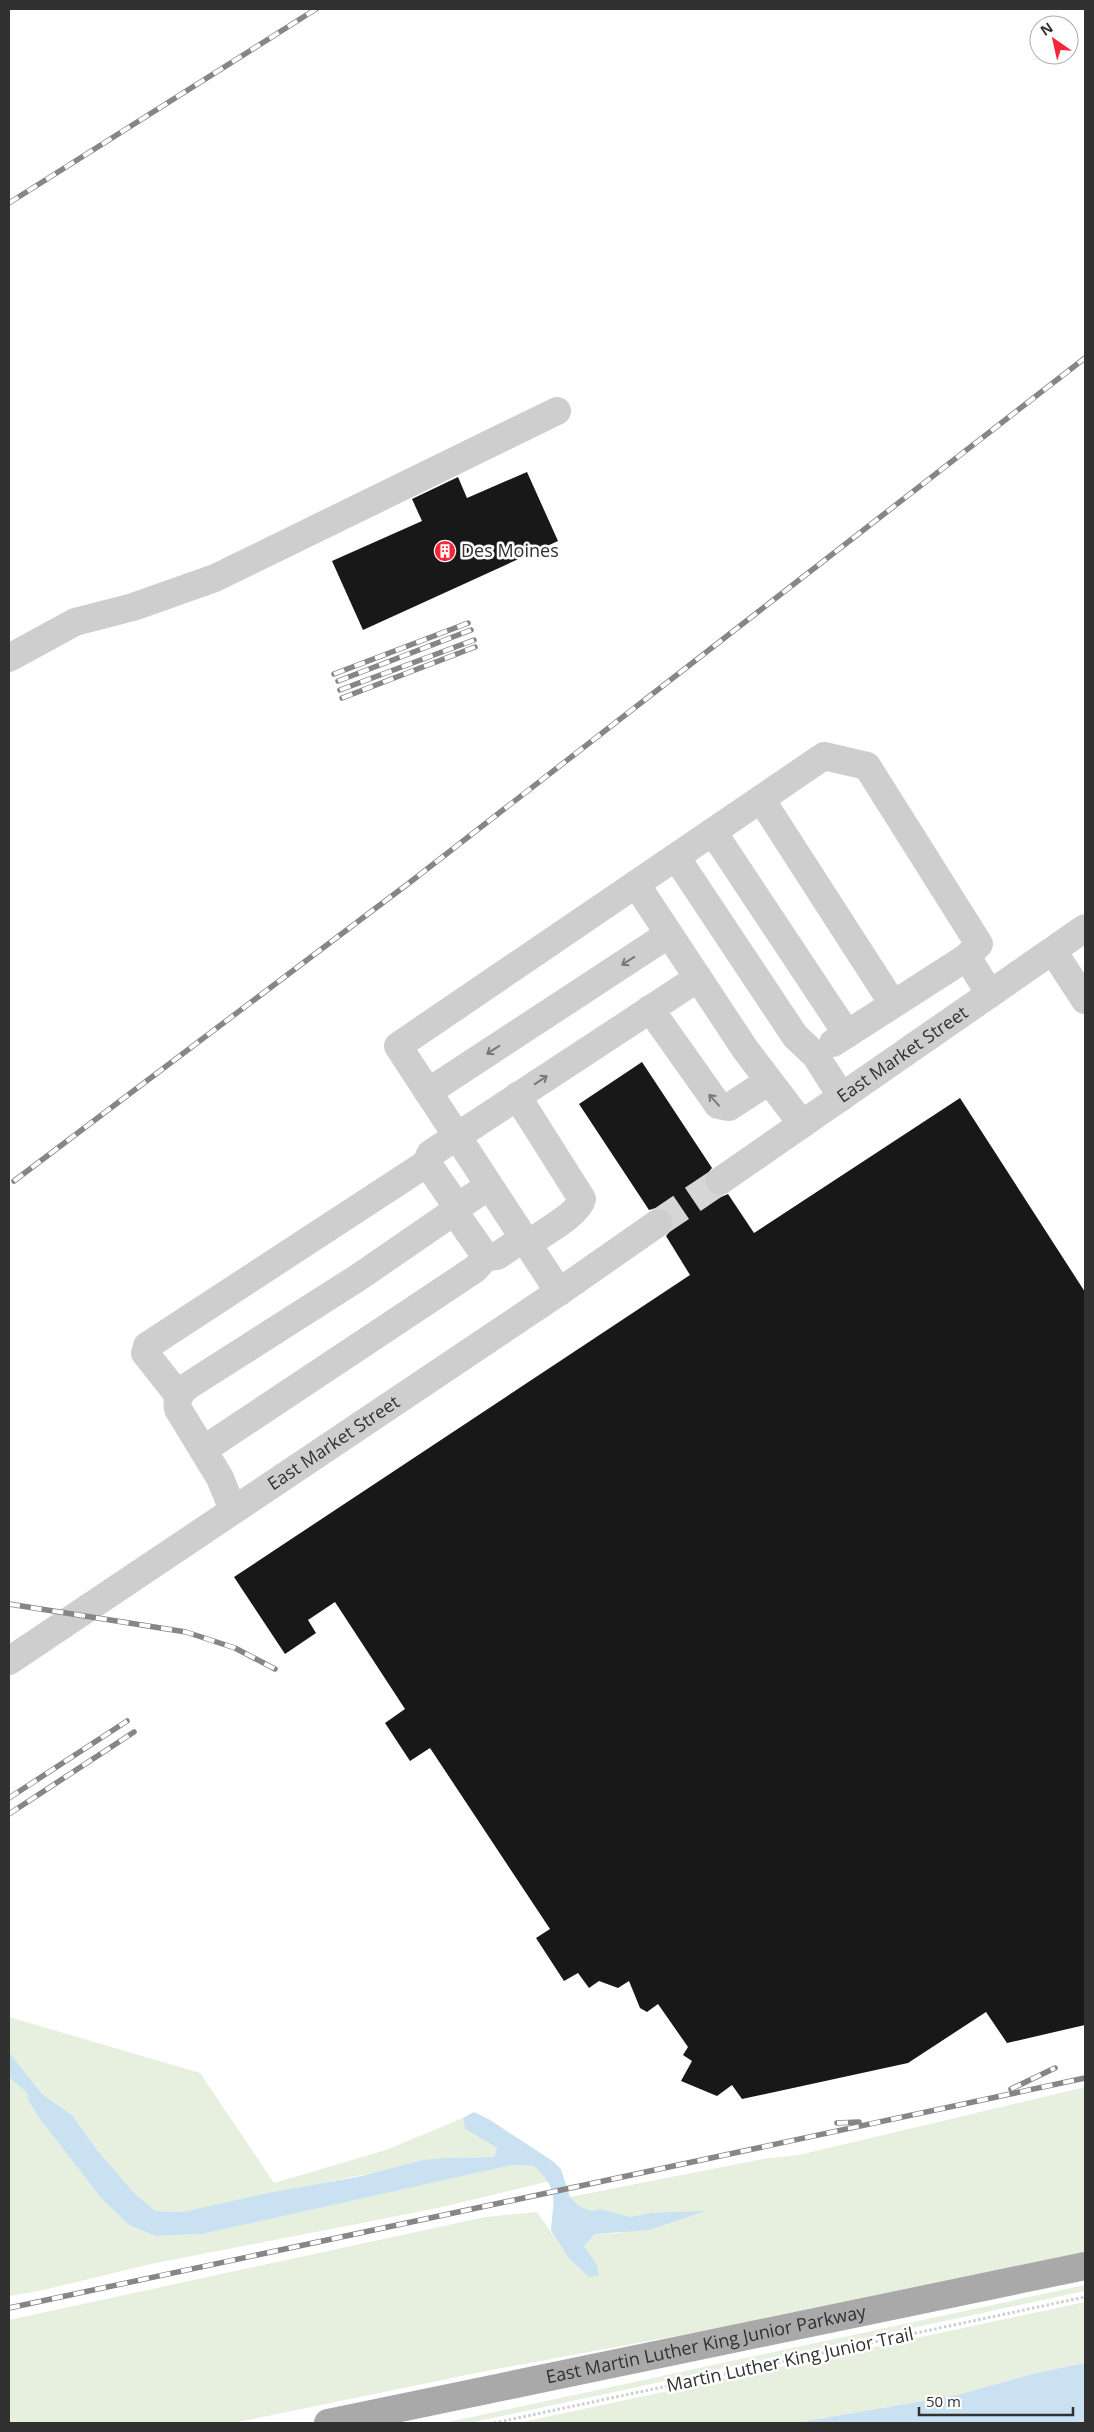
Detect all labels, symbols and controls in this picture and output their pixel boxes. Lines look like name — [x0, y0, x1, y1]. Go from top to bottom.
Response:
north arrow — [1029, 15, 1079, 65]
text: N — [1036, 18, 1056, 40]
place label: Des Moines — [461, 538, 559, 562]
building icon: Des Moines — [433, 539, 457, 563]
one-way arrow — [621, 955, 635, 966]
street label: East Market Street — [832, 1000, 972, 1108]
one-way arrow — [486, 1045, 500, 1055]
one-way arrow — [534, 1075, 548, 1085]
one-way arrow — [708, 1093, 719, 1106]
street label: East Market Street — [262, 1389, 404, 1495]
street label: East Martin Luther King Junior Parkway — [544, 2299, 869, 2389]
street label: Martin Luther King Junior Trail — [664, 2321, 916, 2397]
scale bar — [919, 2384, 1073, 2416]
text: 50 m — [926, 2391, 961, 2411]

